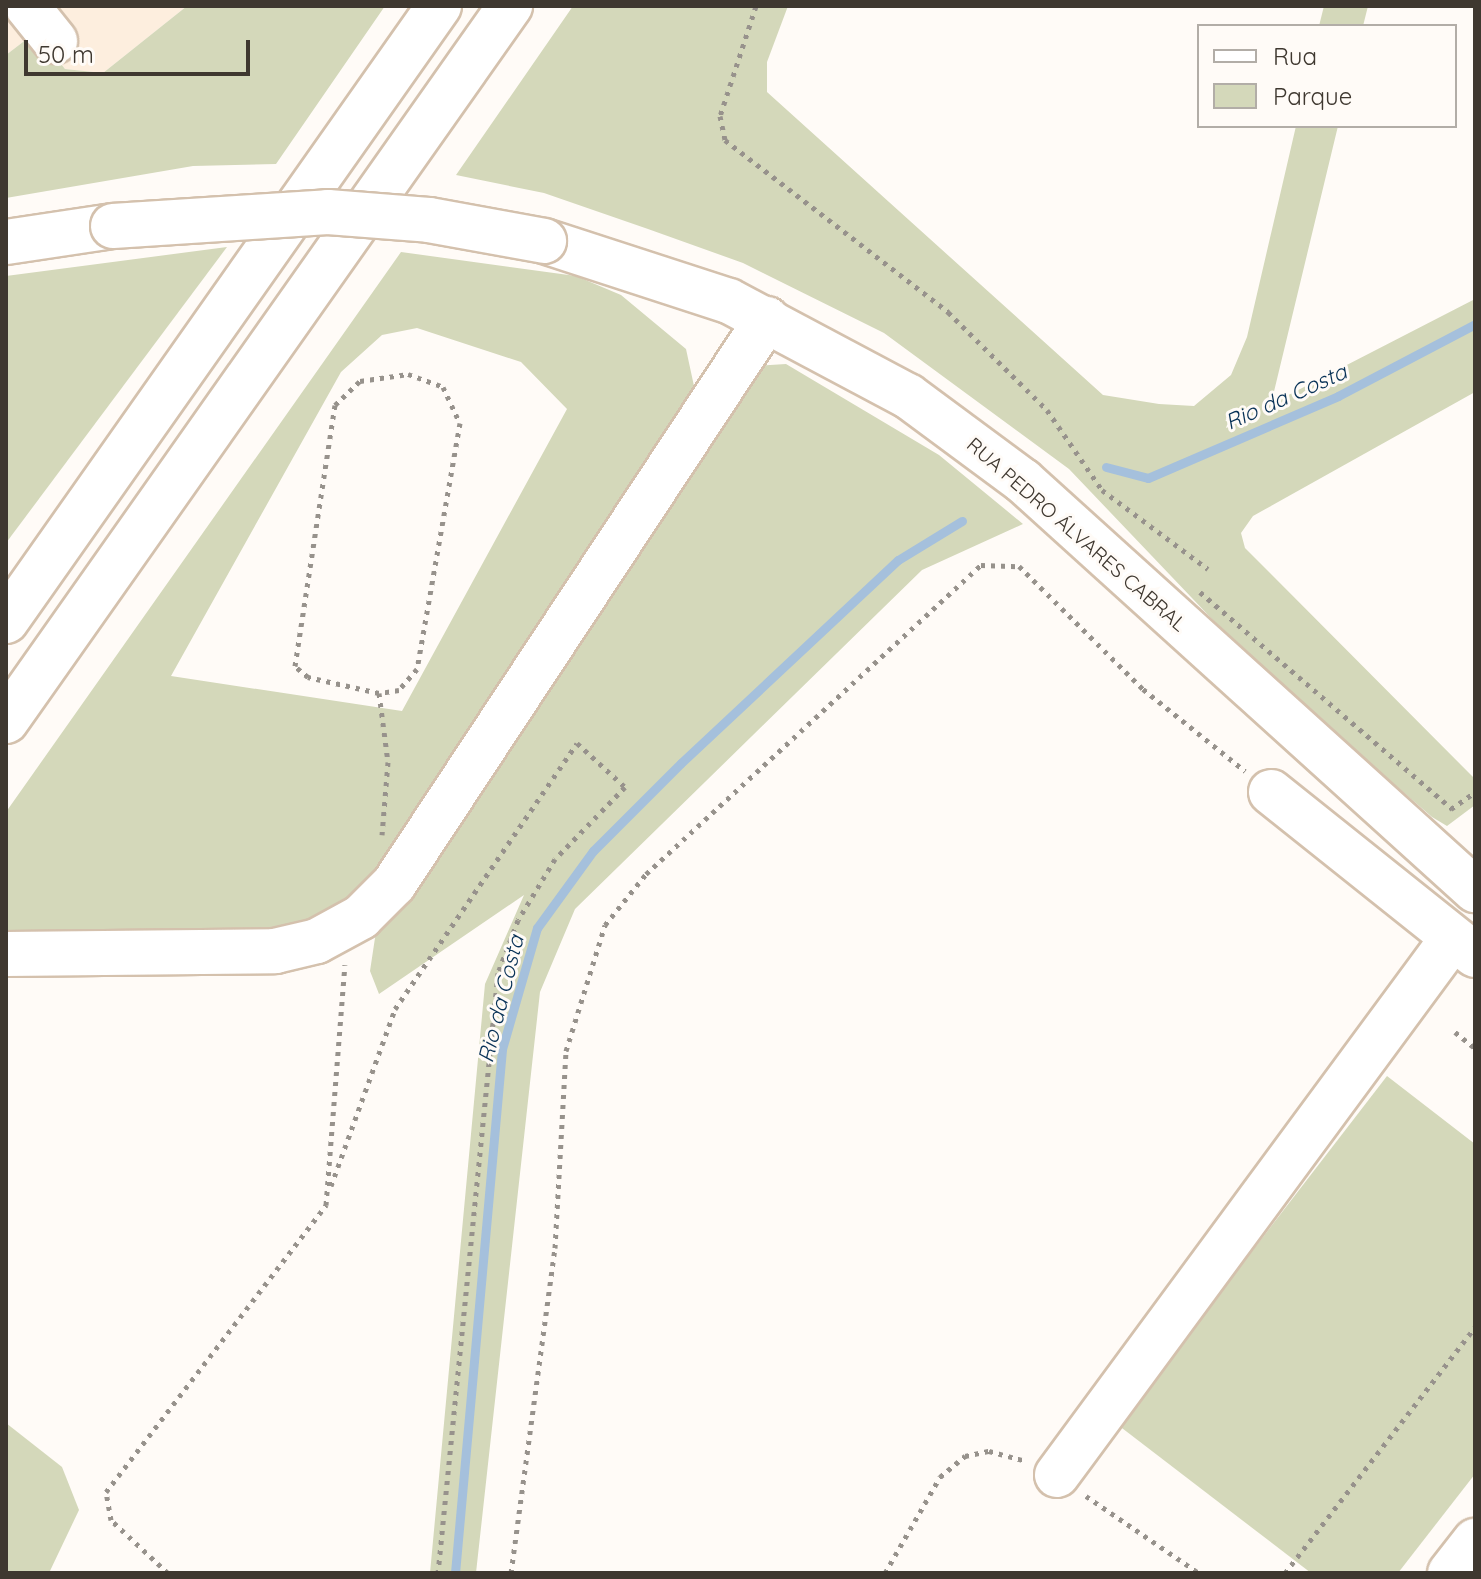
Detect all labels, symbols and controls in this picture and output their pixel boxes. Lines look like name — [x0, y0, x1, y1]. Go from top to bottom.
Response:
scale bar — [28, 24, 254, 74]
legend — [1197, 24, 1457, 128]
text: 50 m — [38, 39, 94, 69]
text: Rua — [1273, 41, 1317, 71]
text: Parque — [1273, 81, 1352, 111]
water label: Rio da Costa — [1221, 358, 1351, 436]
street label: RUA PEDRO ÁLVARES CABRAL — [962, 432, 1192, 636]
water label: Rio da Costa — [472, 933, 530, 1065]

